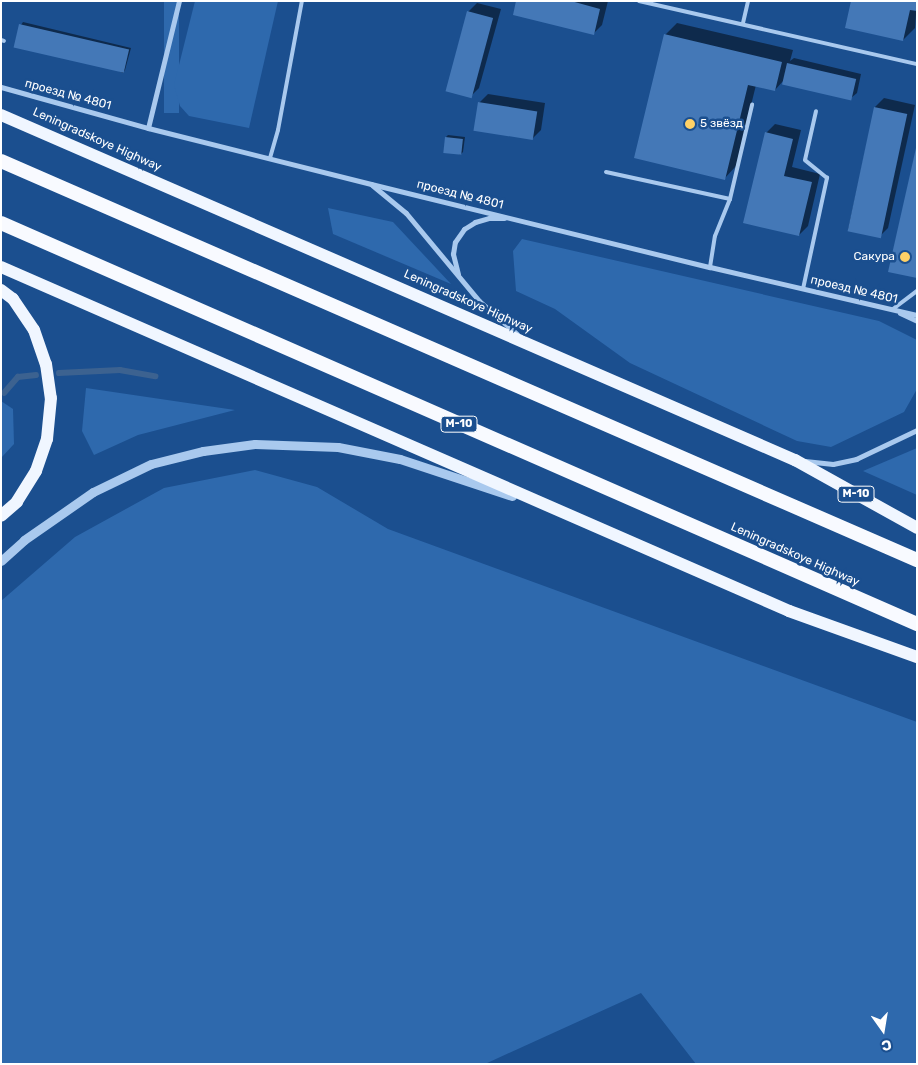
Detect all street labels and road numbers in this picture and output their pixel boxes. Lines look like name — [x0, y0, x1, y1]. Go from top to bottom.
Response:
street label: проезд № 4801 — [23, 77, 113, 113]
street label: Leningradskoye Highway — [30, 105, 164, 175]
street label: проезд № 4801 — [415, 177, 505, 213]
street label: Leningradskoye Highway — [401, 267, 535, 337]
street label: проезд № 4801 — [809, 273, 899, 307]
road number: М-10 — [440, 416, 478, 432]
road number: М-10 — [837, 486, 875, 502]
street label: Leningradskoye Highway — [728, 520, 862, 590]

